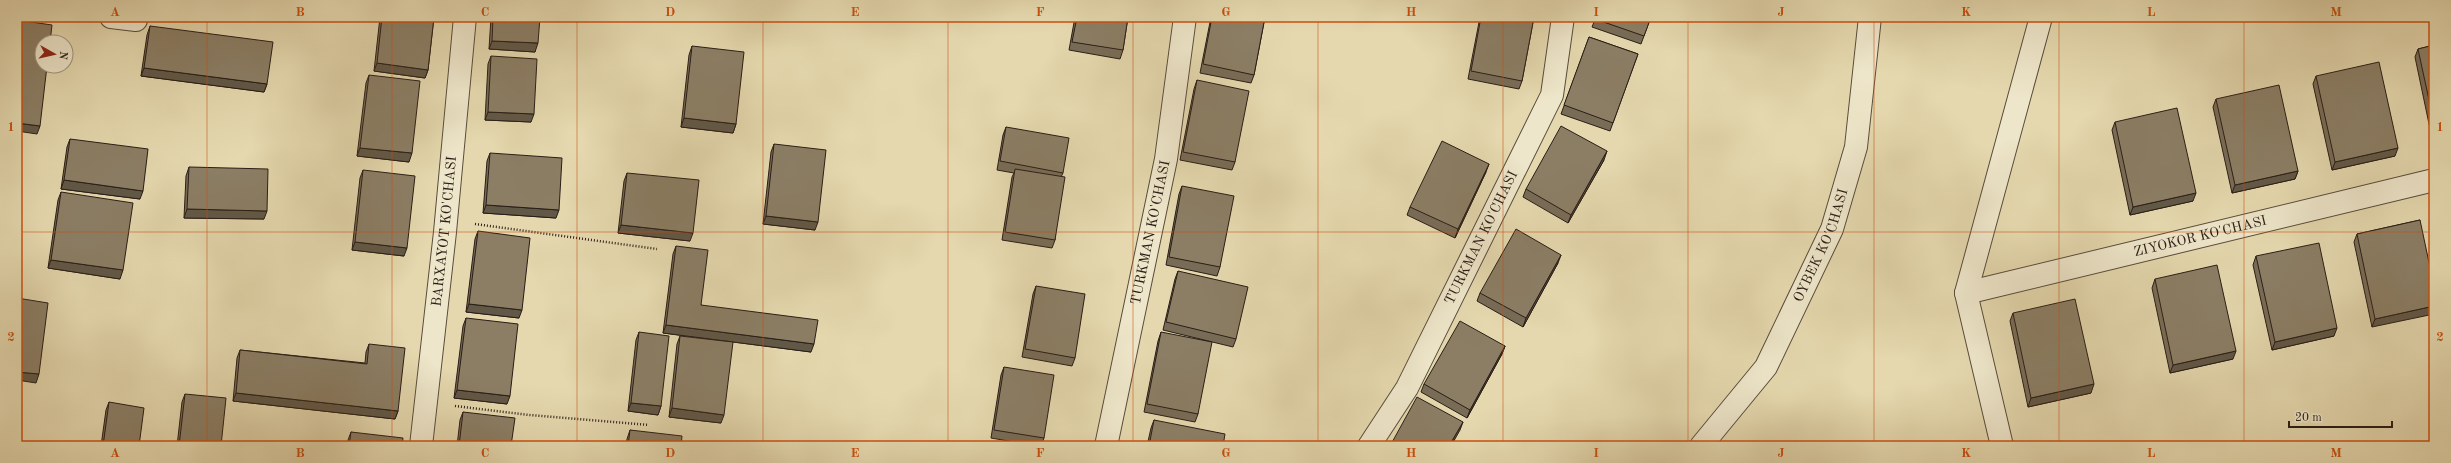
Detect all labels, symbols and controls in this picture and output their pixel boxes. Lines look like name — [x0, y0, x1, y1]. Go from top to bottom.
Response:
text: A — [110, 6, 120, 19]
text: B — [295, 6, 305, 19]
text: C — [481, 6, 489, 19]
text: D — [665, 6, 675, 19]
text: E — [851, 6, 860, 19]
text: F — [1036, 6, 1045, 19]
text: G — [1221, 6, 1231, 19]
text: H — [1406, 6, 1417, 19]
text: I — [1593, 6, 1599, 19]
text: J — [1777, 6, 1785, 19]
text: K — [1961, 6, 1971, 19]
text: L — [2147, 6, 2156, 19]
text: M — [2330, 6, 2342, 19]
north arrow — [34, 34, 74, 74]
text: N — [56, 50, 68, 61]
text: 1 — [7, 121, 15, 134]
text: 1 — [2436, 121, 2444, 134]
street label: BARXAYOT KO'CHASI — [430, 155, 459, 307]
street label: TURKMAN KO'CHASI — [1129, 159, 1173, 306]
street label: TURKMAN KO'CHASI — [1442, 169, 1520, 307]
street label: OYBEK KO'CHASI — [1791, 187, 1850, 304]
street label: ZIYOKOR KO'CHASI — [2132, 214, 2268, 259]
text: 2 — [7, 331, 15, 344]
text: 2 — [2436, 331, 2444, 344]
scale bar — [2289, 403, 2392, 429]
text: 20 m — [2295, 412, 2322, 424]
text: A — [110, 447, 120, 460]
text: B — [295, 447, 305, 460]
text: C — [481, 447, 489, 460]
text: D — [665, 447, 675, 460]
text: E — [851, 447, 860, 460]
text: F — [1036, 447, 1045, 460]
text: G — [1221, 447, 1231, 460]
text: H — [1406, 447, 1417, 460]
text: I — [1593, 447, 1599, 460]
text: J — [1777, 447, 1785, 460]
text: K — [1961, 447, 1971, 460]
text: L — [2147, 447, 2156, 460]
text: M — [2330, 447, 2342, 460]

